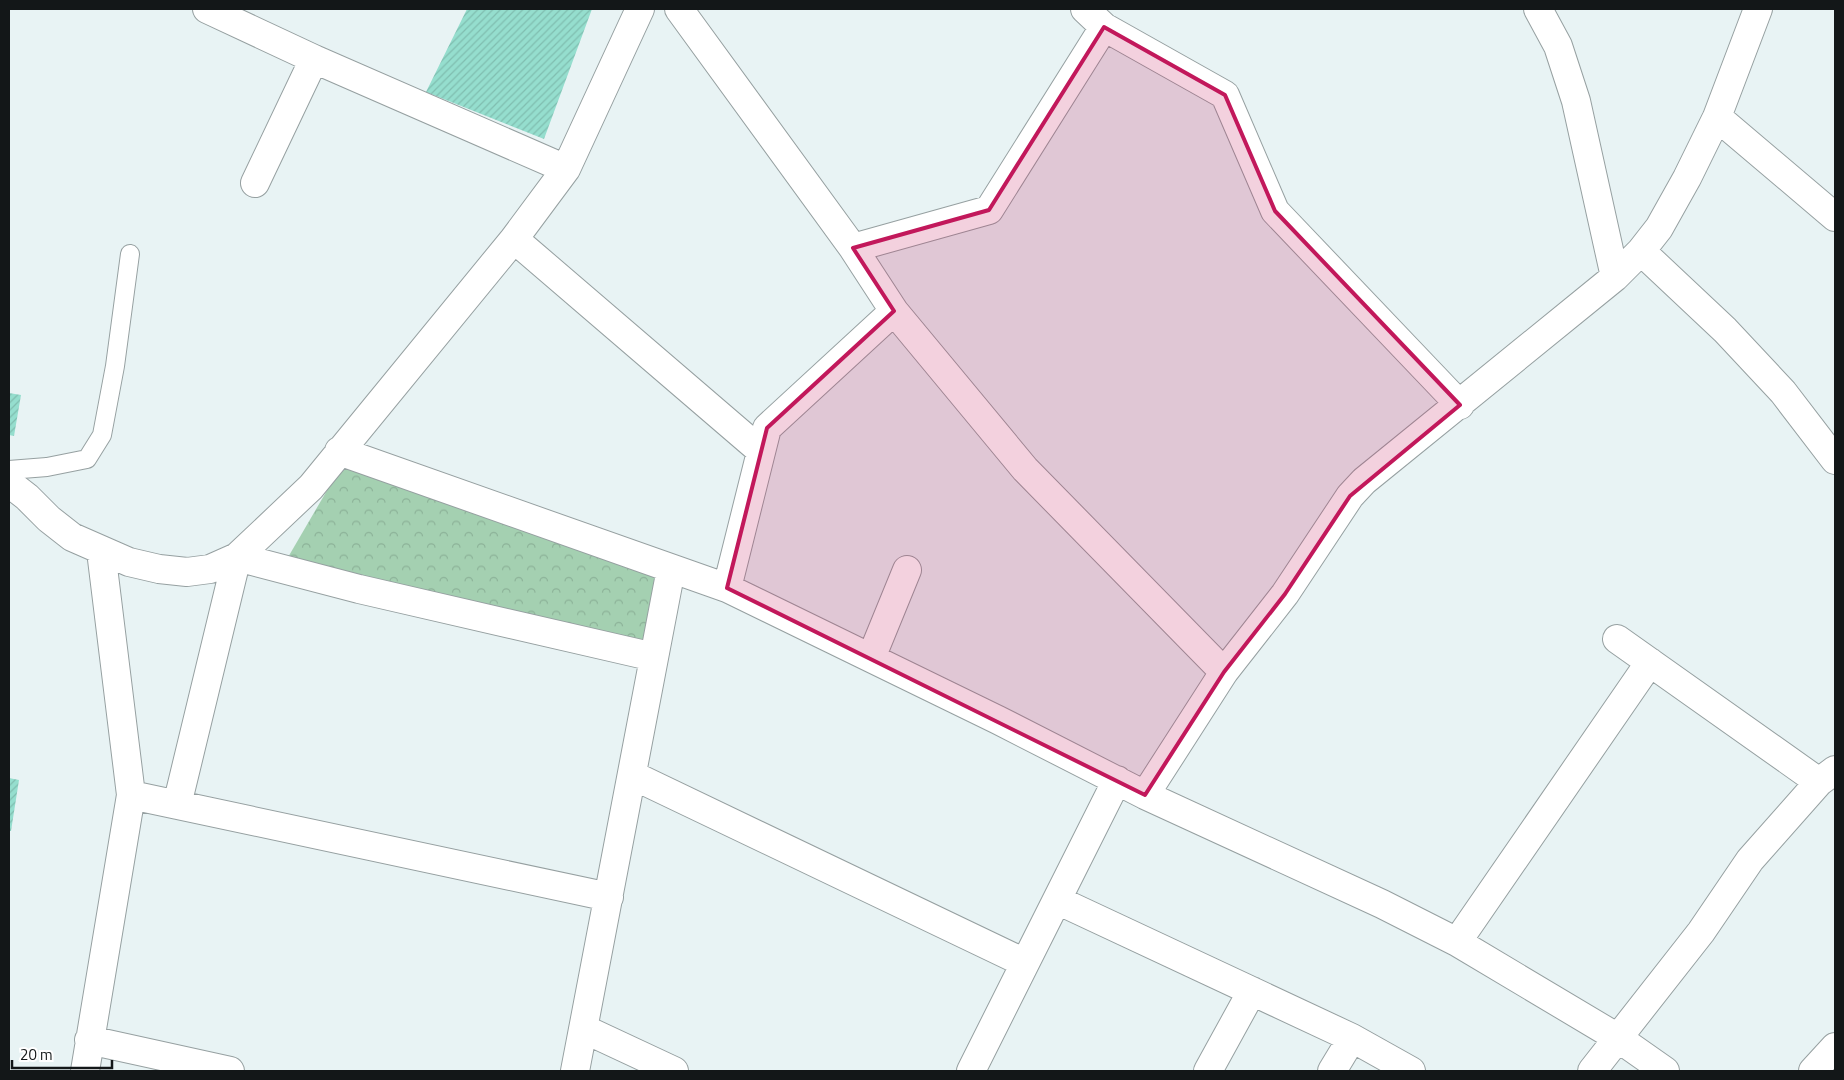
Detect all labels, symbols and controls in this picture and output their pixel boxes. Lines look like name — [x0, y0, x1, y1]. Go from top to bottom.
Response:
scale bar — [12, 1038, 112, 1070]
text: 20 m — [20, 1043, 53, 1066]

